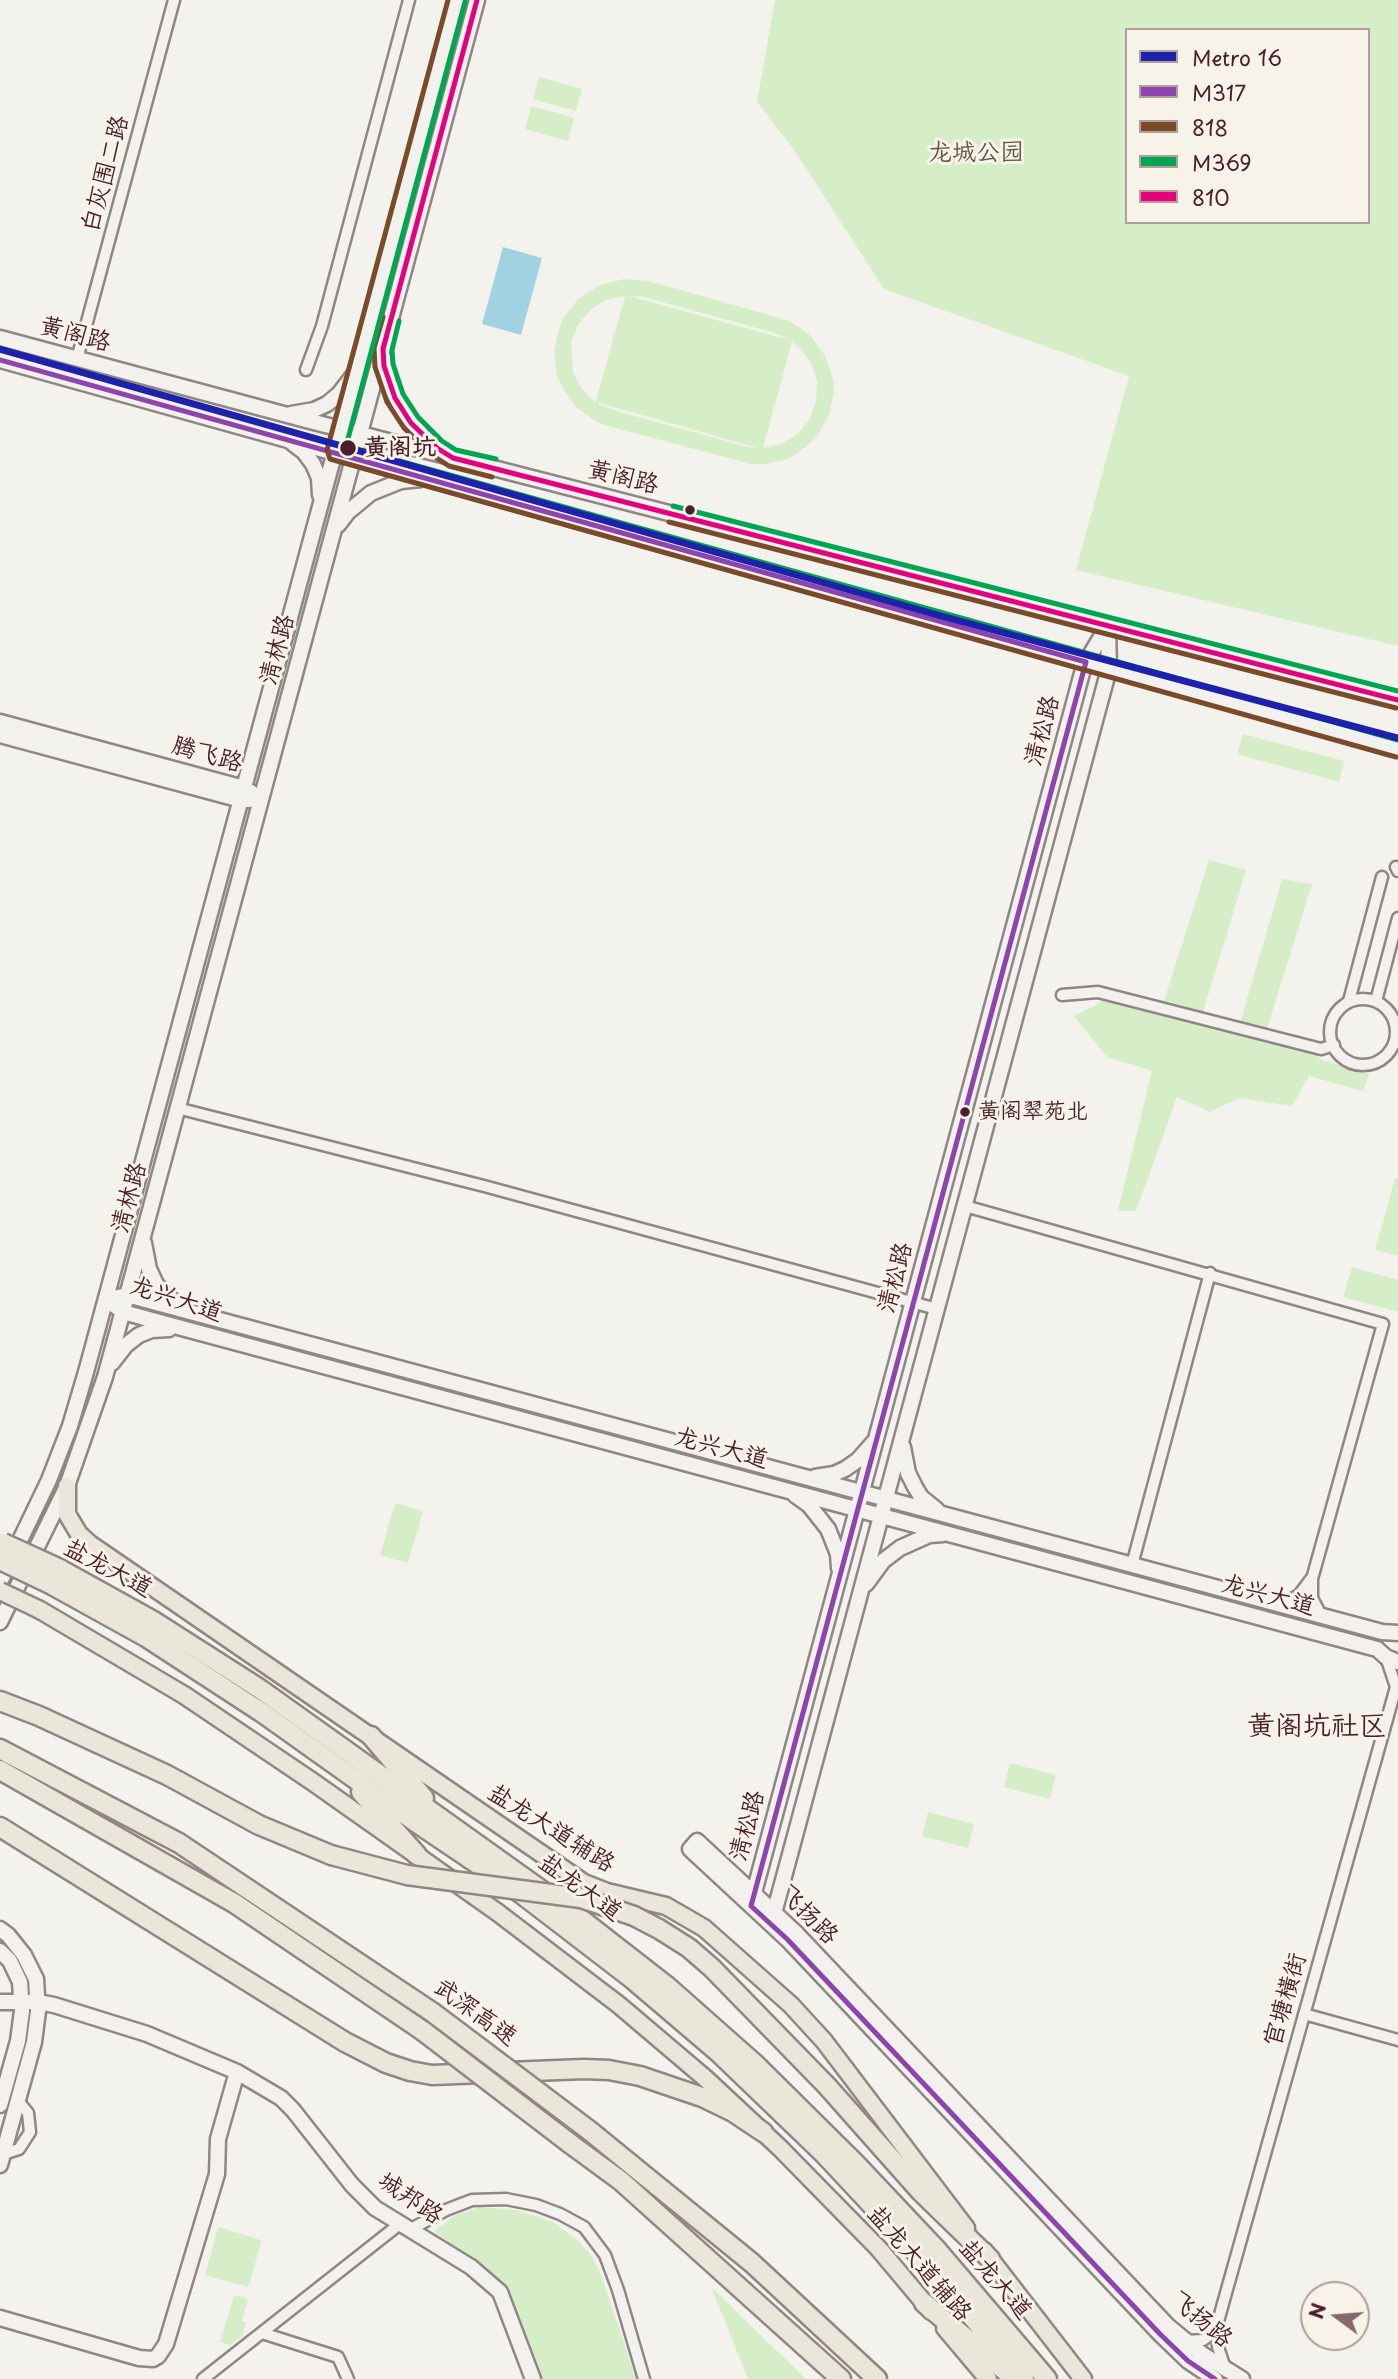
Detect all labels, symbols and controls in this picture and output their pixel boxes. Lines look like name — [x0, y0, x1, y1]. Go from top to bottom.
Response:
legend — [1125, 28, 1370, 224]
text: Metro 16 — [1192, 41, 1282, 73]
text: M317 — [1192, 76, 1246, 108]
text: 818 — [1192, 111, 1228, 143]
street label: 白灰围二路 — [77, 112, 135, 236]
park label: 龙城公园 — [928, 139, 1024, 167]
text: M369 — [1192, 146, 1252, 178]
text: 810 — [1192, 181, 1230, 213]
street label: 黄阁路 — [36, 312, 114, 358]
place label: 黄阁坑 — [364, 434, 436, 462]
marker: 黄阁坑 — [338, 438, 358, 458]
street label: 黄阁路 — [585, 455, 661, 501]
unlabelled marker — [683, 503, 697, 517]
street label: 清林路 — [255, 611, 301, 689]
street label: 清松路 — [1020, 692, 1066, 770]
street label: 腾飞路 — [168, 731, 246, 779]
place label: 黄阁翠苑北 — [978, 1099, 1088, 1125]
marker: 黄阁翠苑北 — [958, 1105, 972, 1119]
street label: 清林路 — [107, 1159, 153, 1237]
street label: 清松路 — [873, 1239, 919, 1317]
street label: 龙兴大道 — [126, 1271, 226, 1329]
street label: 龙兴大道 — [671, 1423, 771, 1475]
street label: 盐龙大道 — [59, 1534, 157, 1604]
street label: 龙兴大道 — [1218, 1570, 1318, 1622]
district label: 黄阁坑社区 — [1247, 1710, 1387, 1744]
street label: 盐龙大道辅路 — [482, 1779, 620, 1879]
street label: 清松路 — [725, 1787, 771, 1865]
street label: 盐龙大道 — [533, 1848, 627, 1928]
street label: 飞扬路 — [772, 1879, 844, 1951]
street label: 官塘横街 — [1259, 1950, 1313, 2050]
street label: 武深高速 — [428, 1973, 522, 2053]
street label: 城邦路 — [372, 2167, 448, 2231]
street label: 盐龙大道辅路 — [861, 2200, 977, 2328]
street label: 盐龙大道 — [953, 2234, 1037, 2326]
north arrow — [1300, 2281, 1370, 2351]
street label: 飞扬路 — [1164, 2286, 1238, 2354]
text: N — [1301, 2300, 1332, 2322]

